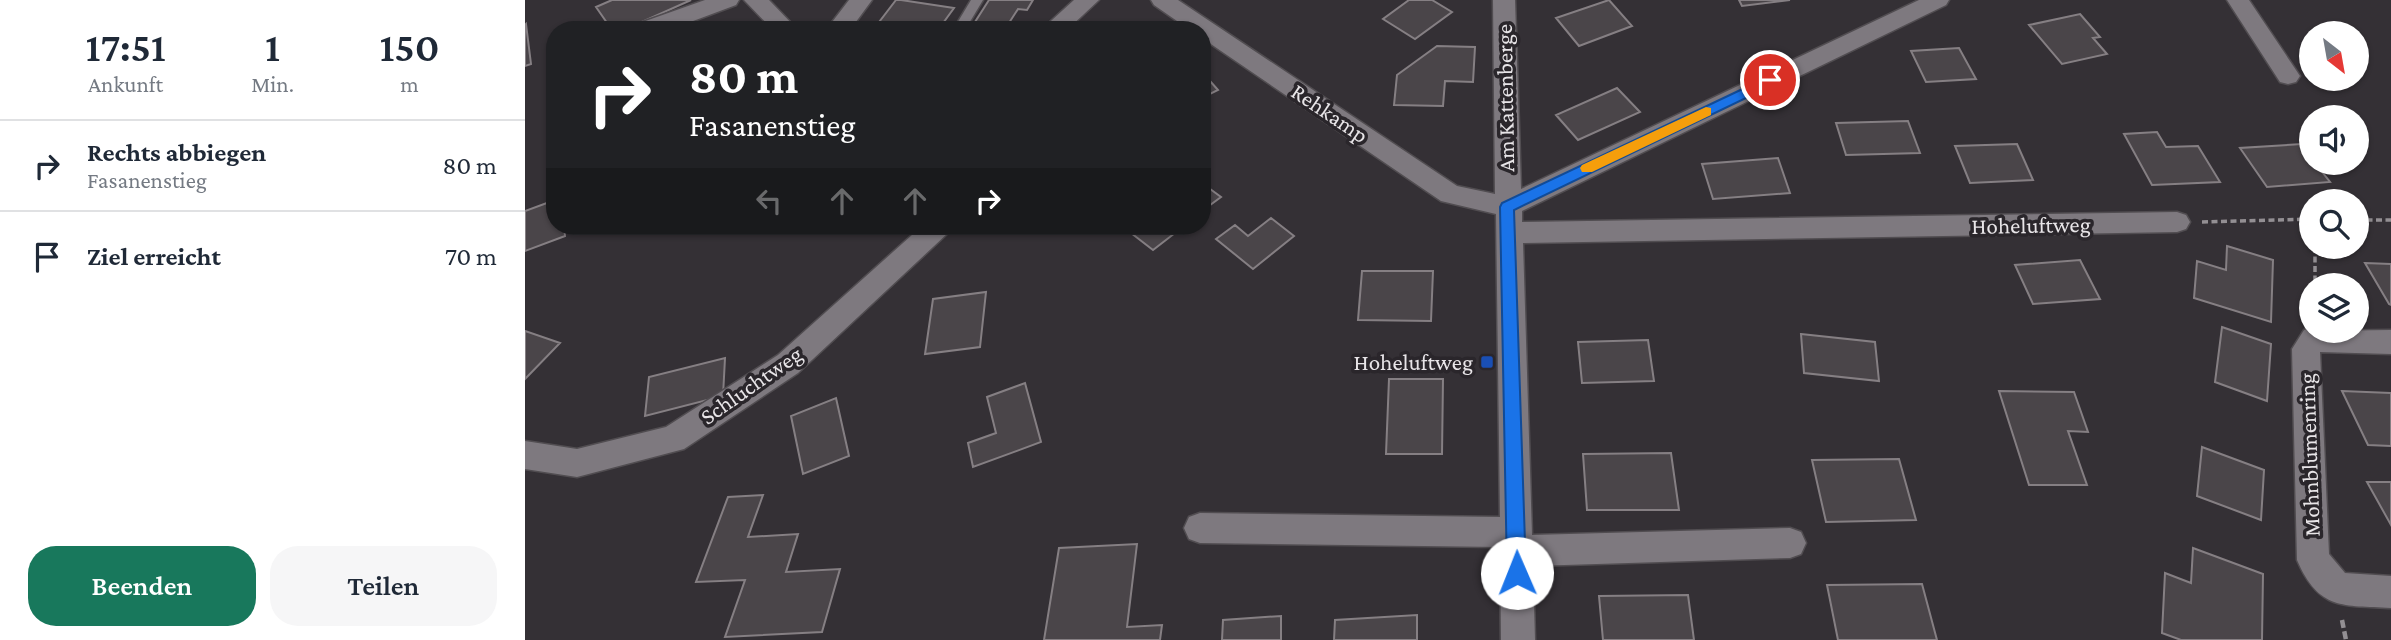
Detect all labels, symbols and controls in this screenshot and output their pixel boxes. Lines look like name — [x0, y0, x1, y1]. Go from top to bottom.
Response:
north arrow — [2299, 21, 2369, 91]
map controls — [2299, 21, 2369, 343]
text: 17:51 — [85, 23, 166, 70]
text: 1 — [265, 23, 280, 70]
text: 150 — [379, 23, 439, 70]
street label: Am Kattenberge — [1491, 24, 1519, 172]
icon: right — [574, 49, 665, 140]
text: 80 m — [689, 49, 798, 104]
pin — [1740, 50, 1800, 110]
icon: arrive — [1751, 61, 1789, 99]
text: Ankunft — [88, 71, 163, 97]
text: Min. — [251, 71, 294, 97]
text: m — [400, 71, 419, 97]
street label: Rehkamp — [1287, 78, 1373, 148]
button: sound — [2299, 105, 2369, 175]
text: Fasanenstieg — [689, 107, 856, 143]
text: Rechts abbiegen — [87, 138, 266, 167]
icon: right — [28, 147, 66, 185]
text: 80 m — [443, 151, 497, 180]
text: Fasanenstieg — [87, 167, 207, 193]
icon: left — [750, 182, 788, 220]
icon: ahead — [823, 182, 861, 220]
icon: ahead — [896, 182, 934, 220]
icon: right — [969, 182, 1007, 220]
button: search — [2299, 189, 2369, 259]
street label: Hoheluftweg — [1971, 211, 2091, 239]
icon: arrive — [28, 238, 66, 276]
text: Ziel erreicht — [87, 242, 221, 271]
text: 70 m — [445, 242, 497, 271]
button: layers — [2299, 273, 2369, 343]
street label: Schluchtweg — [695, 341, 807, 429]
place label: Hoheluftweg — [1354, 349, 1473, 375]
marker: Hoheluftweg — [1479, 354, 1495, 370]
street label: Mohnblumenring — [2293, 373, 2325, 537]
position arrow — [1480, 536, 1554, 610]
button: Beenden — [28, 546, 256, 626]
button: Teilen — [270, 546, 497, 626]

